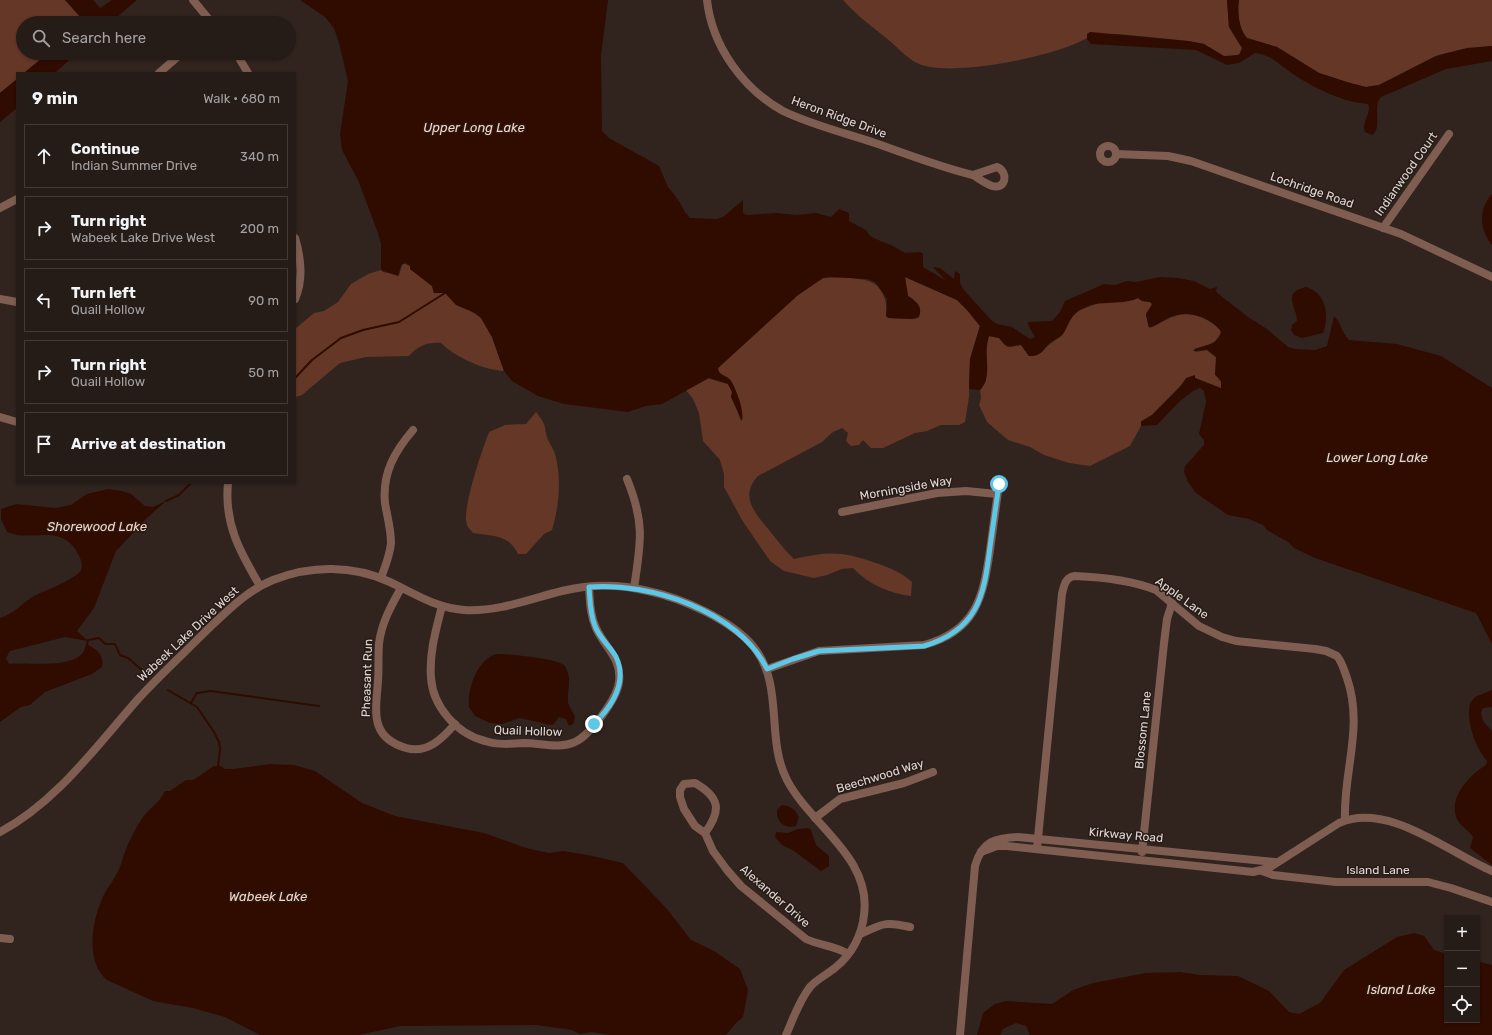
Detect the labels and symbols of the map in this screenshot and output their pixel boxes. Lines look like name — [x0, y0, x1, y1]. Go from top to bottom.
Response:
street label: Heron Ridge Drive — [789, 93, 889, 141]
water label: Upper Long Lake — [423, 120, 525, 136]
street label: Indianwood Court — [1372, 129, 1440, 219]
street label: Lochridge Road — [1268, 169, 1356, 211]
water label: Lower Long Lake — [1326, 450, 1428, 466]
street label: Morningside Way — [859, 473, 954, 503]
route start — [990, 475, 1008, 493]
water label: Shorewood Lake — [47, 519, 147, 534]
street label: Apple Lane — [1153, 574, 1212, 622]
street label: Wabeek Lake Drive West — [135, 583, 242, 684]
street label: Pheasant Run — [359, 639, 375, 717]
street label: Blossom Lane — [1132, 690, 1154, 769]
route end — [585, 715, 603, 733]
street label: Quail Hollow — [494, 723, 563, 739]
street label: Beechwood Way — [834, 756, 926, 796]
street label: Kirkway Road — [1088, 825, 1164, 845]
street label: Alexander Drive — [737, 862, 813, 930]
street label: Island Lane — [1346, 863, 1410, 877]
water label: Wabeek Lake — [229, 889, 307, 904]
water label: Island Lake — [1367, 982, 1435, 997]

